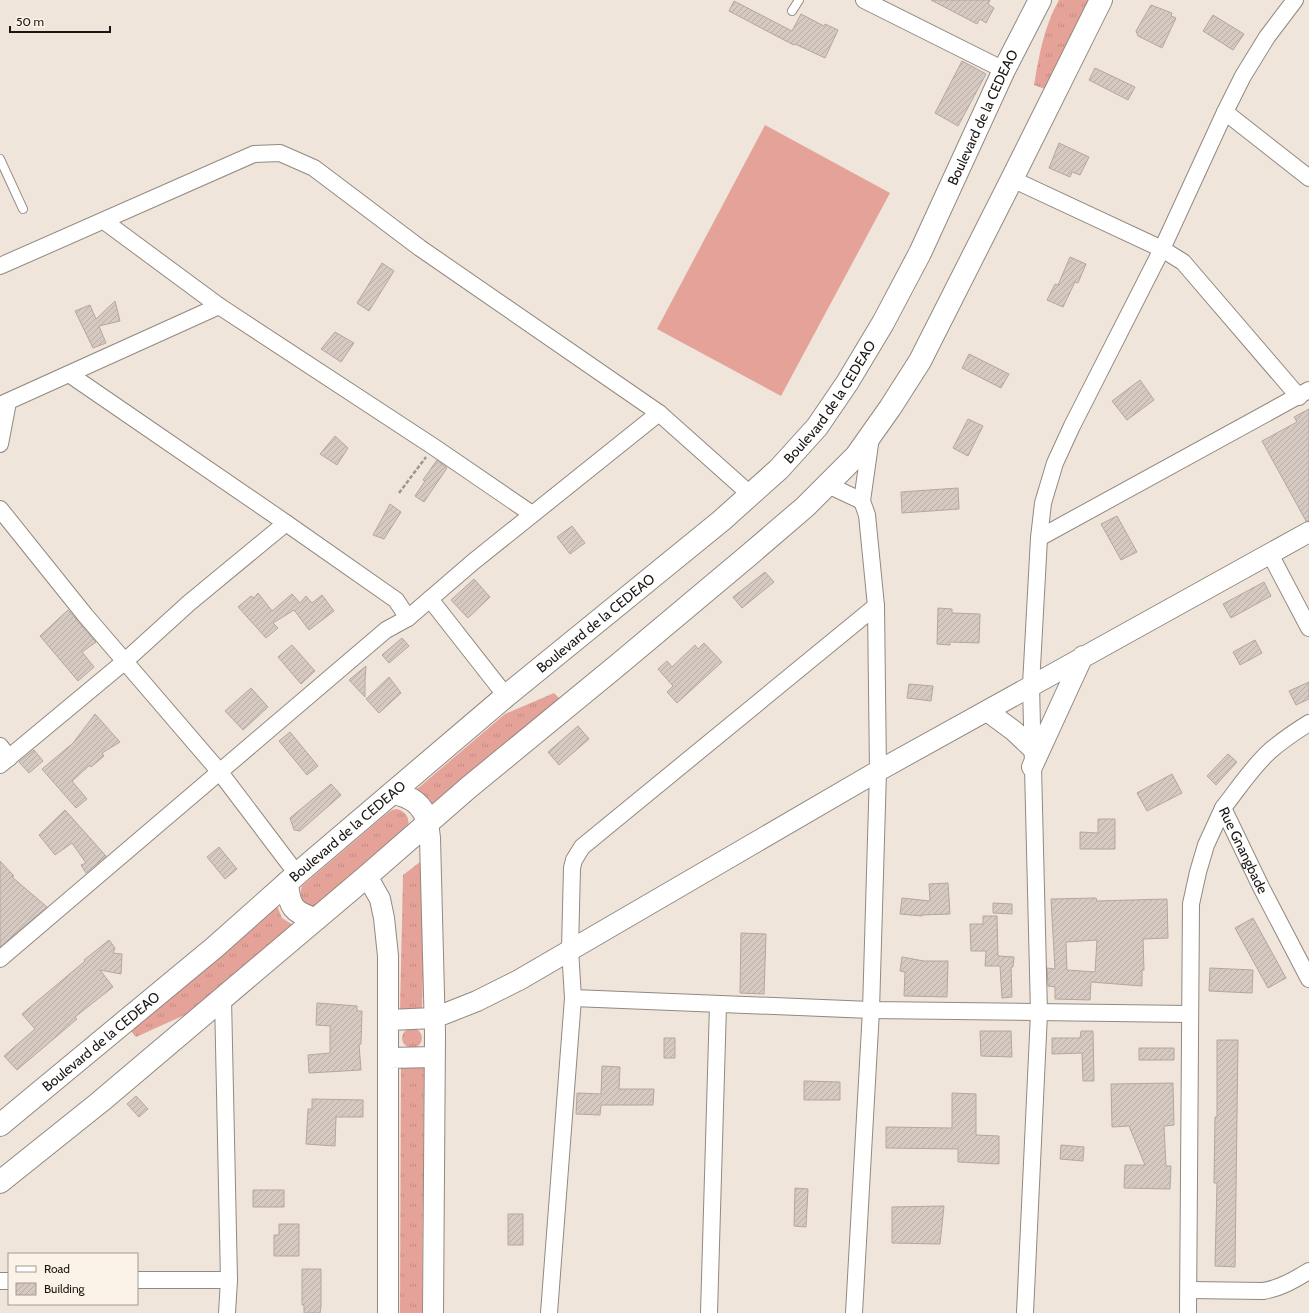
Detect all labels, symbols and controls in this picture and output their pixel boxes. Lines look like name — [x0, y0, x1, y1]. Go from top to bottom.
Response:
scale bar — [10, 8, 110, 34]
text: 50 m — [16, 14, 44, 29]
street label: Boulevard de la CEDEAO — [943, 46, 1022, 188]
street label: Boulevard de la CEDEAO — [780, 337, 880, 467]
street label: Boulevard de la CEDEAO — [533, 569, 659, 677]
street label: Boulevard de la CEDEAO — [285, 776, 409, 886]
street label: Rue Gnangbade — [1215, 804, 1272, 897]
street label: Boulevard de la CEDEAO — [38, 987, 164, 1095]
legend — [8, 1253, 138, 1305]
text: Road — [44, 1261, 70, 1276]
text: Building — [44, 1281, 86, 1296]

